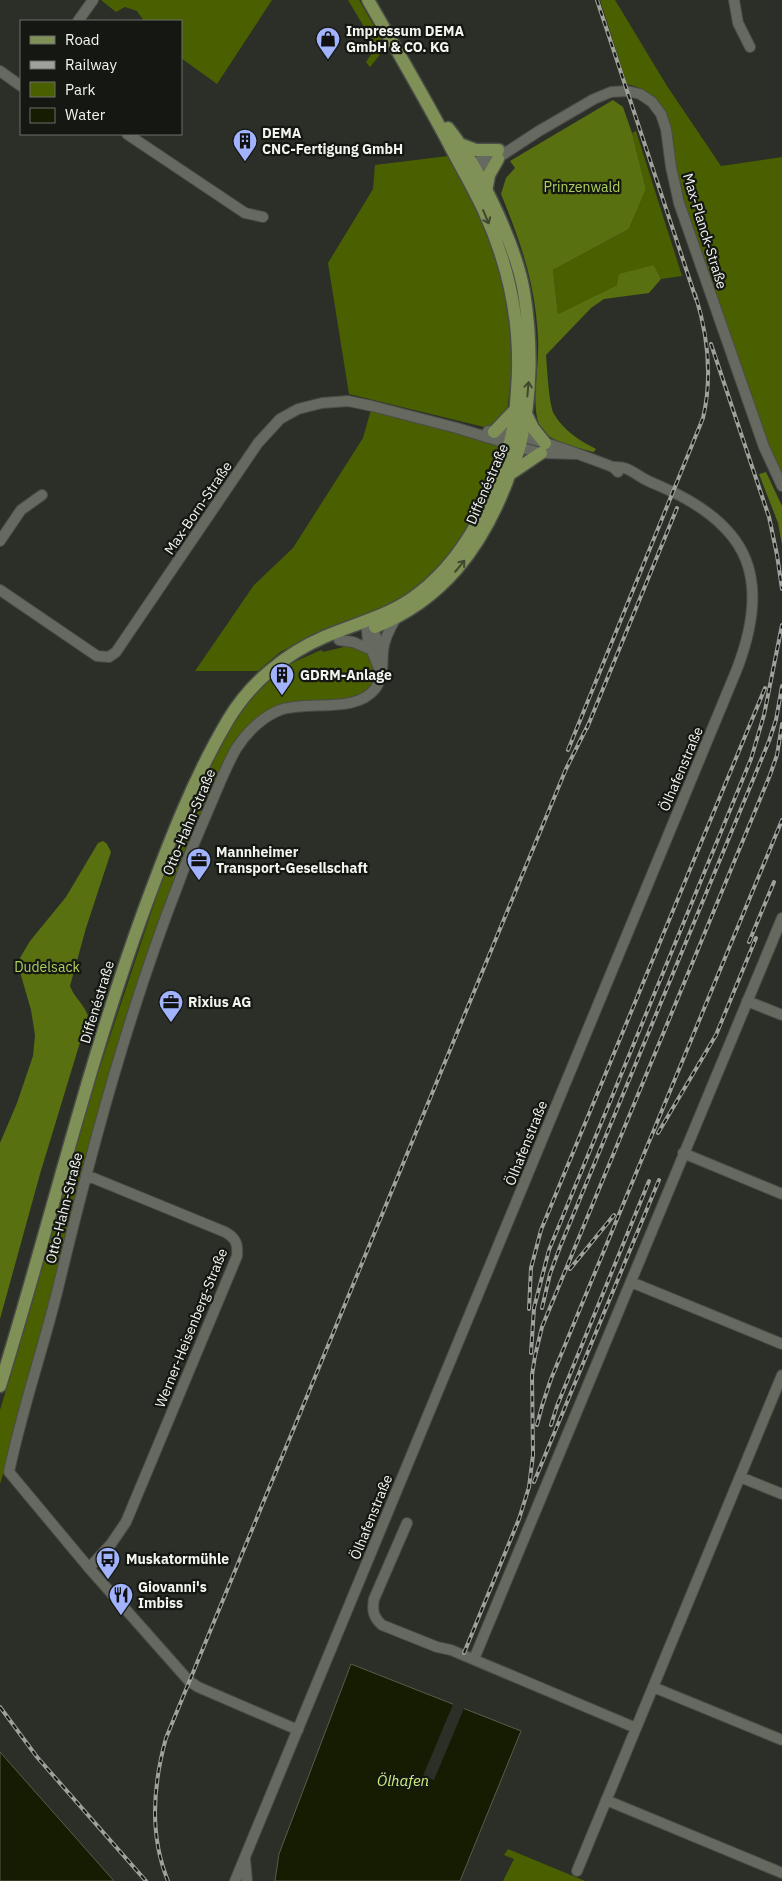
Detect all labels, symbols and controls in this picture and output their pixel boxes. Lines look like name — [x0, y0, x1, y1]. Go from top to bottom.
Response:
legend — [20, 20, 182, 135]
place label: Impressum DEMA GmbH & CO. KG — [346, 22, 464, 56]
shop icon: Impressum DEMA GmbH & CO. KG — [315, 26, 341, 60]
text: Road — [65, 30, 100, 49]
text: Railway — [65, 55, 118, 74]
text: Park — [65, 80, 95, 99]
text: Water — [65, 105, 106, 124]
place label: DEMA CNC-Fertigung GmbH — [262, 124, 403, 158]
building icon: DEMA CNC-Fertigung GmbH — [232, 128, 258, 162]
street label: Max-Planck-Straße — [679, 171, 731, 291]
park label: Prinzenwald — [544, 178, 620, 196]
one-way arrow — [482, 209, 492, 224]
one-way arrow — [523, 381, 533, 397]
street label: Diffenéstraße — [462, 441, 512, 527]
street label: Max-Born-Straße — [160, 458, 236, 558]
one-way arrow — [455, 559, 466, 572]
building icon: GDRM-Anlage — [269, 662, 295, 696]
place label: GDRM-Anlage — [300, 666, 392, 684]
street label: Ölhafenstraße — [655, 724, 707, 814]
street label: Otto-Hahn-Straße — [158, 766, 220, 878]
place label: Mannheimer Transport-Gesellschaft — [216, 843, 368, 877]
office icon: Mannheimer Transport-Gesellschaft — [186, 847, 212, 881]
park label: Dudelsack — [14, 958, 80, 976]
street label: Diffenéstraße — [76, 958, 118, 1046]
office icon: Rixius AG — [158, 989, 184, 1023]
place label: Rixius AG — [188, 993, 251, 1011]
street label: Ölhafenstraße — [501, 1098, 551, 1188]
street label: Otto-Hahn-Straße — [41, 1150, 87, 1265]
street label: Werner-Heisenberg-Straße — [151, 1245, 231, 1410]
street label: Ölhafenstraße — [346, 1472, 396, 1562]
bus stop icon: Muskatormühle — [95, 1546, 121, 1580]
place label: Muskatormühle — [126, 1550, 229, 1568]
place label: Giovanni's Imbiss — [138, 1578, 207, 1612]
restaurant icon: Giovanni's Imbiss — [108, 1582, 134, 1616]
water label: Ölhafen — [377, 1771, 429, 1790]

